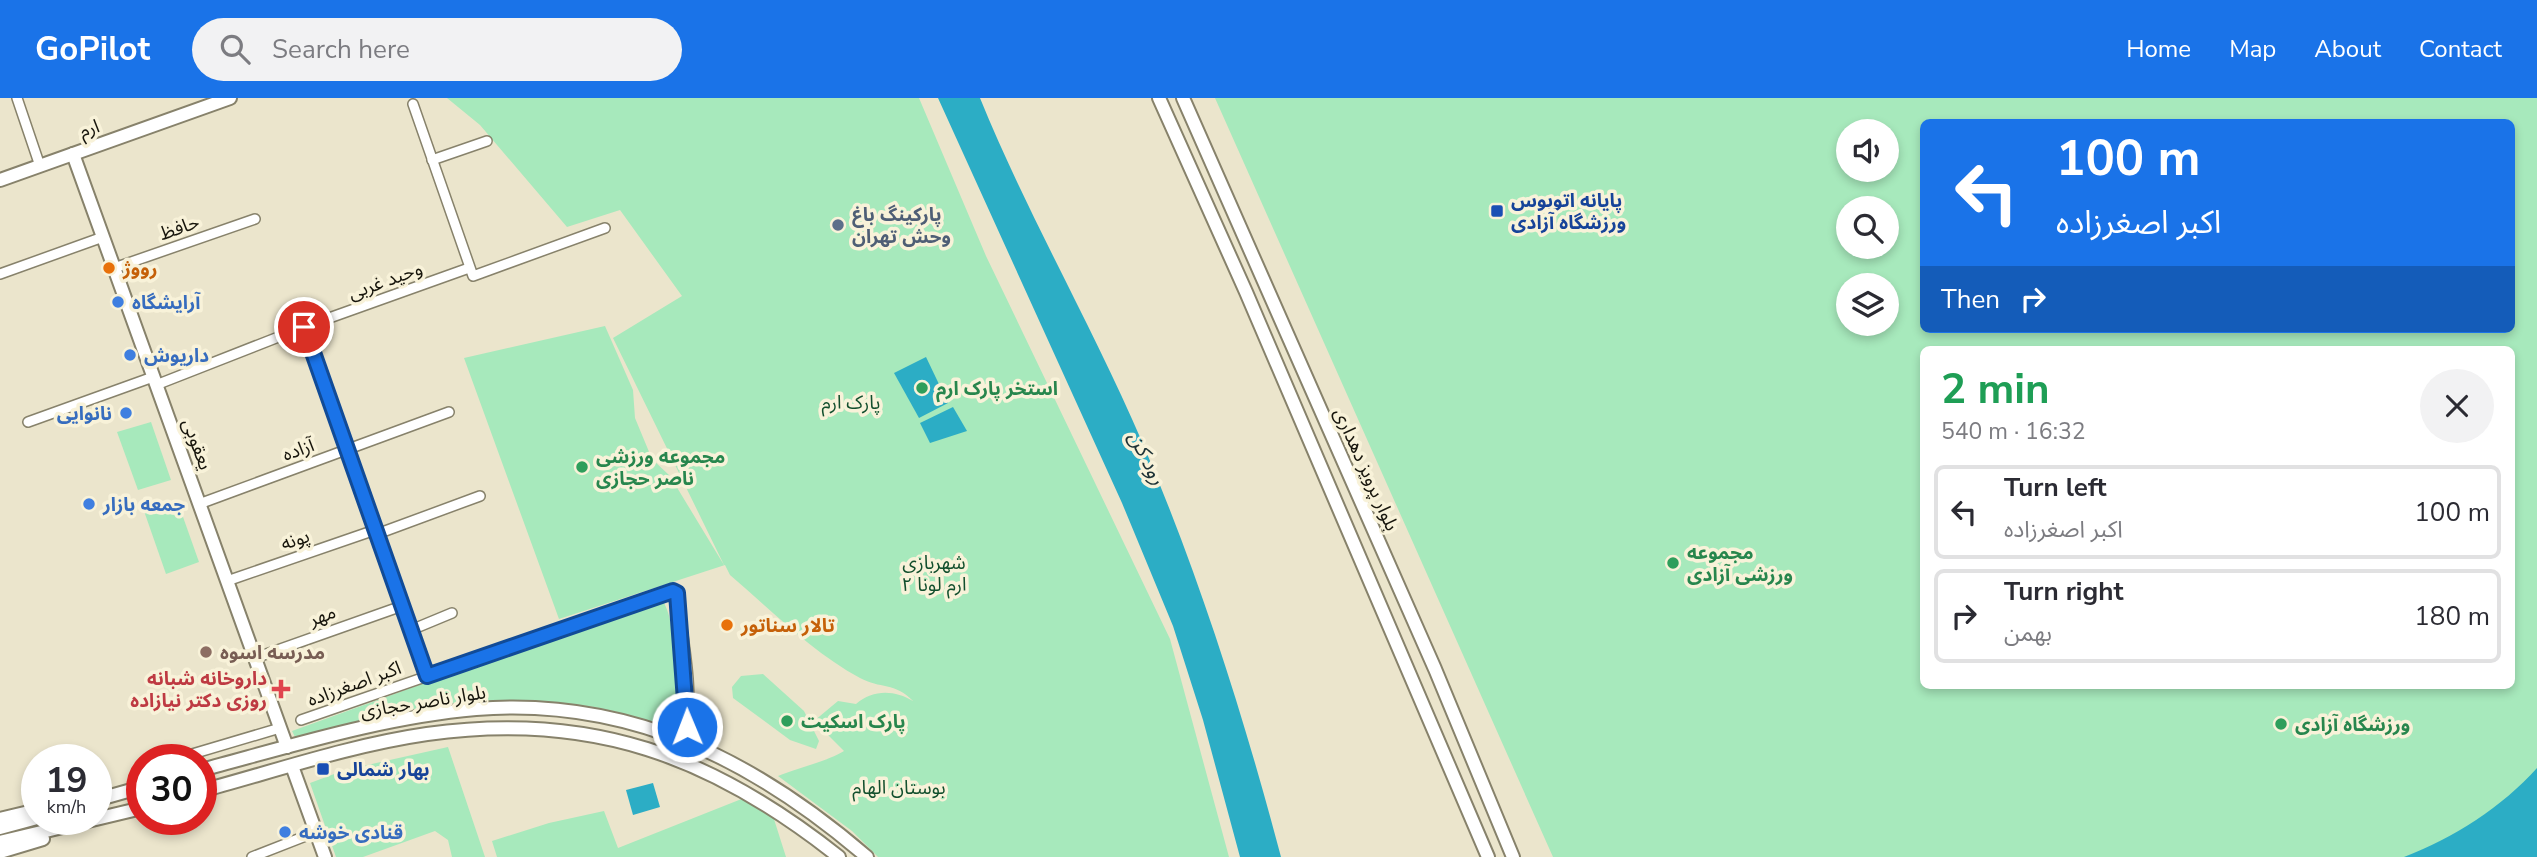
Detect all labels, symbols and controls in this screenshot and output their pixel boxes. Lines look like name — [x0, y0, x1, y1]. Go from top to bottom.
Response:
search box — [192, 18, 682, 81]
text: GoPilot — [35, 27, 150, 72]
icon: search — [216, 30, 254, 68]
text: Search here — [272, 32, 410, 67]
text: Home — [2126, 33, 2191, 65]
text: Map — [2229, 33, 2276, 65]
text: About — [2314, 33, 2381, 65]
text: Contact — [2419, 33, 2502, 65]
street label: ارم — [76, 113, 103, 146]
map controls — [1836, 119, 1899, 336]
button: sound — [1836, 119, 1899, 182]
text: 100 m — [2056, 125, 2200, 192]
icon: left — [1941, 147, 2032, 238]
place label: پایانه اتوبوس ورزشگاه آزادی — [1511, 188, 1626, 236]
button: search — [1836, 196, 1899, 259]
text: اکبر اصغرزاده — [2056, 201, 2221, 244]
place label: پارکینگ باغ وحش تهران — [852, 202, 951, 250]
marker: پایانه اتوبوس ورزشگاه آزادی — [1489, 203, 1505, 219]
street label: حافظ — [156, 209, 203, 247]
marker: پارکینگ باغ وحش تهران — [830, 217, 846, 233]
street label: وحید غربی — [345, 255, 426, 306]
place label: رووژ — [122, 256, 157, 282]
marker: رووژ — [101, 260, 117, 276]
button: layers — [1836, 273, 1899, 336]
icon: right — [2014, 280, 2052, 318]
text: Then — [1941, 282, 2000, 317]
place label: آرایشگاه — [132, 290, 201, 316]
marker: آرایشگاه — [110, 294, 126, 310]
pin — [274, 297, 334, 357]
icon: arrive — [285, 308, 323, 346]
place label: داریوش — [144, 343, 209, 369]
marker: داریوش — [122, 347, 138, 363]
text: 2 min — [1941, 361, 2050, 418]
button: close — [2420, 369, 2494, 443]
place label: استخر پارک ارم — [936, 376, 1058, 403]
marker: استخر پارک ارم — [914, 380, 930, 396]
park label: پارک ارم — [822, 390, 880, 417]
place label: نانوایی — [57, 401, 112, 427]
street label: بلوار پرویز دهداری — [1327, 404, 1405, 535]
marker: نانوایی — [118, 405, 134, 421]
street label: یعقوبی — [176, 415, 218, 474]
text: 540 m · 16:32 — [1941, 416, 2086, 447]
water label: رود کن — [1122, 426, 1172, 490]
street label: آزاده — [279, 432, 319, 468]
place label: مجموعه ورزشی ناصر حجازی — [596, 444, 725, 492]
marker: مجموعه ورزشی ناصر حجازی — [574, 459, 590, 475]
text: Turn left — [2004, 470, 2107, 505]
place label: جمعه‌ بازار — [102, 492, 185, 518]
icon: left — [1945, 493, 1983, 531]
text: 100 m — [2414, 495, 2490, 530]
marker: جمعه‌ بازار — [81, 496, 97, 512]
text: اکبر اصغرزاده — [2004, 514, 2123, 545]
street label: پونه — [277, 523, 313, 557]
place label: مجموعه ورزشی آزادی — [1687, 540, 1793, 588]
park label: شهربازی ارم لونا ۲ — [901, 550, 967, 599]
marker: مجموعه ورزشی آزادی — [1665, 555, 1681, 571]
text: Turn right — [2004, 574, 2123, 609]
icon: right — [1945, 597, 1983, 635]
street label: مهر — [304, 599, 340, 633]
text: 180 m — [2414, 599, 2490, 634]
place label: تالار سناتور — [740, 613, 835, 639]
marker: تالار سناتور — [719, 617, 735, 633]
text: بهمن — [2004, 618, 2052, 649]
place label: مدرسه اسوه — [220, 640, 325, 666]
marker: مدرسه اسوه — [198, 644, 214, 660]
street label: اکبر اصغرزاده — [304, 655, 405, 713]
place label: داروخانه شبانه روزی دکتر نیازاده — [130, 666, 267, 714]
street label: بلوار ناصر حجازی — [359, 679, 488, 725]
marker: داروخانه شبانه روزی دکتر نیازاده — [273, 681, 289, 697]
position arrow — [650, 690, 724, 764]
place label: پارک اسکیت — [801, 709, 906, 735]
place label: ورزشگاه آزادی — [2295, 712, 2410, 738]
marker: پارک اسکیت — [779, 713, 795, 729]
marker: ورزشگاه آزادی — [2273, 716, 2289, 732]
speed limit sign: 30 — [126, 744, 217, 835]
text: 19 — [45, 757, 88, 804]
place label: بهار شمالی — [337, 757, 430, 783]
marker: بهار شمالی — [315, 761, 331, 777]
park label: بوستان الهام — [852, 775, 946, 802]
text: km/h — [47, 795, 86, 819]
place label: قنادی خوشه — [299, 820, 403, 846]
marker: قنادی خوشه — [277, 824, 293, 840]

